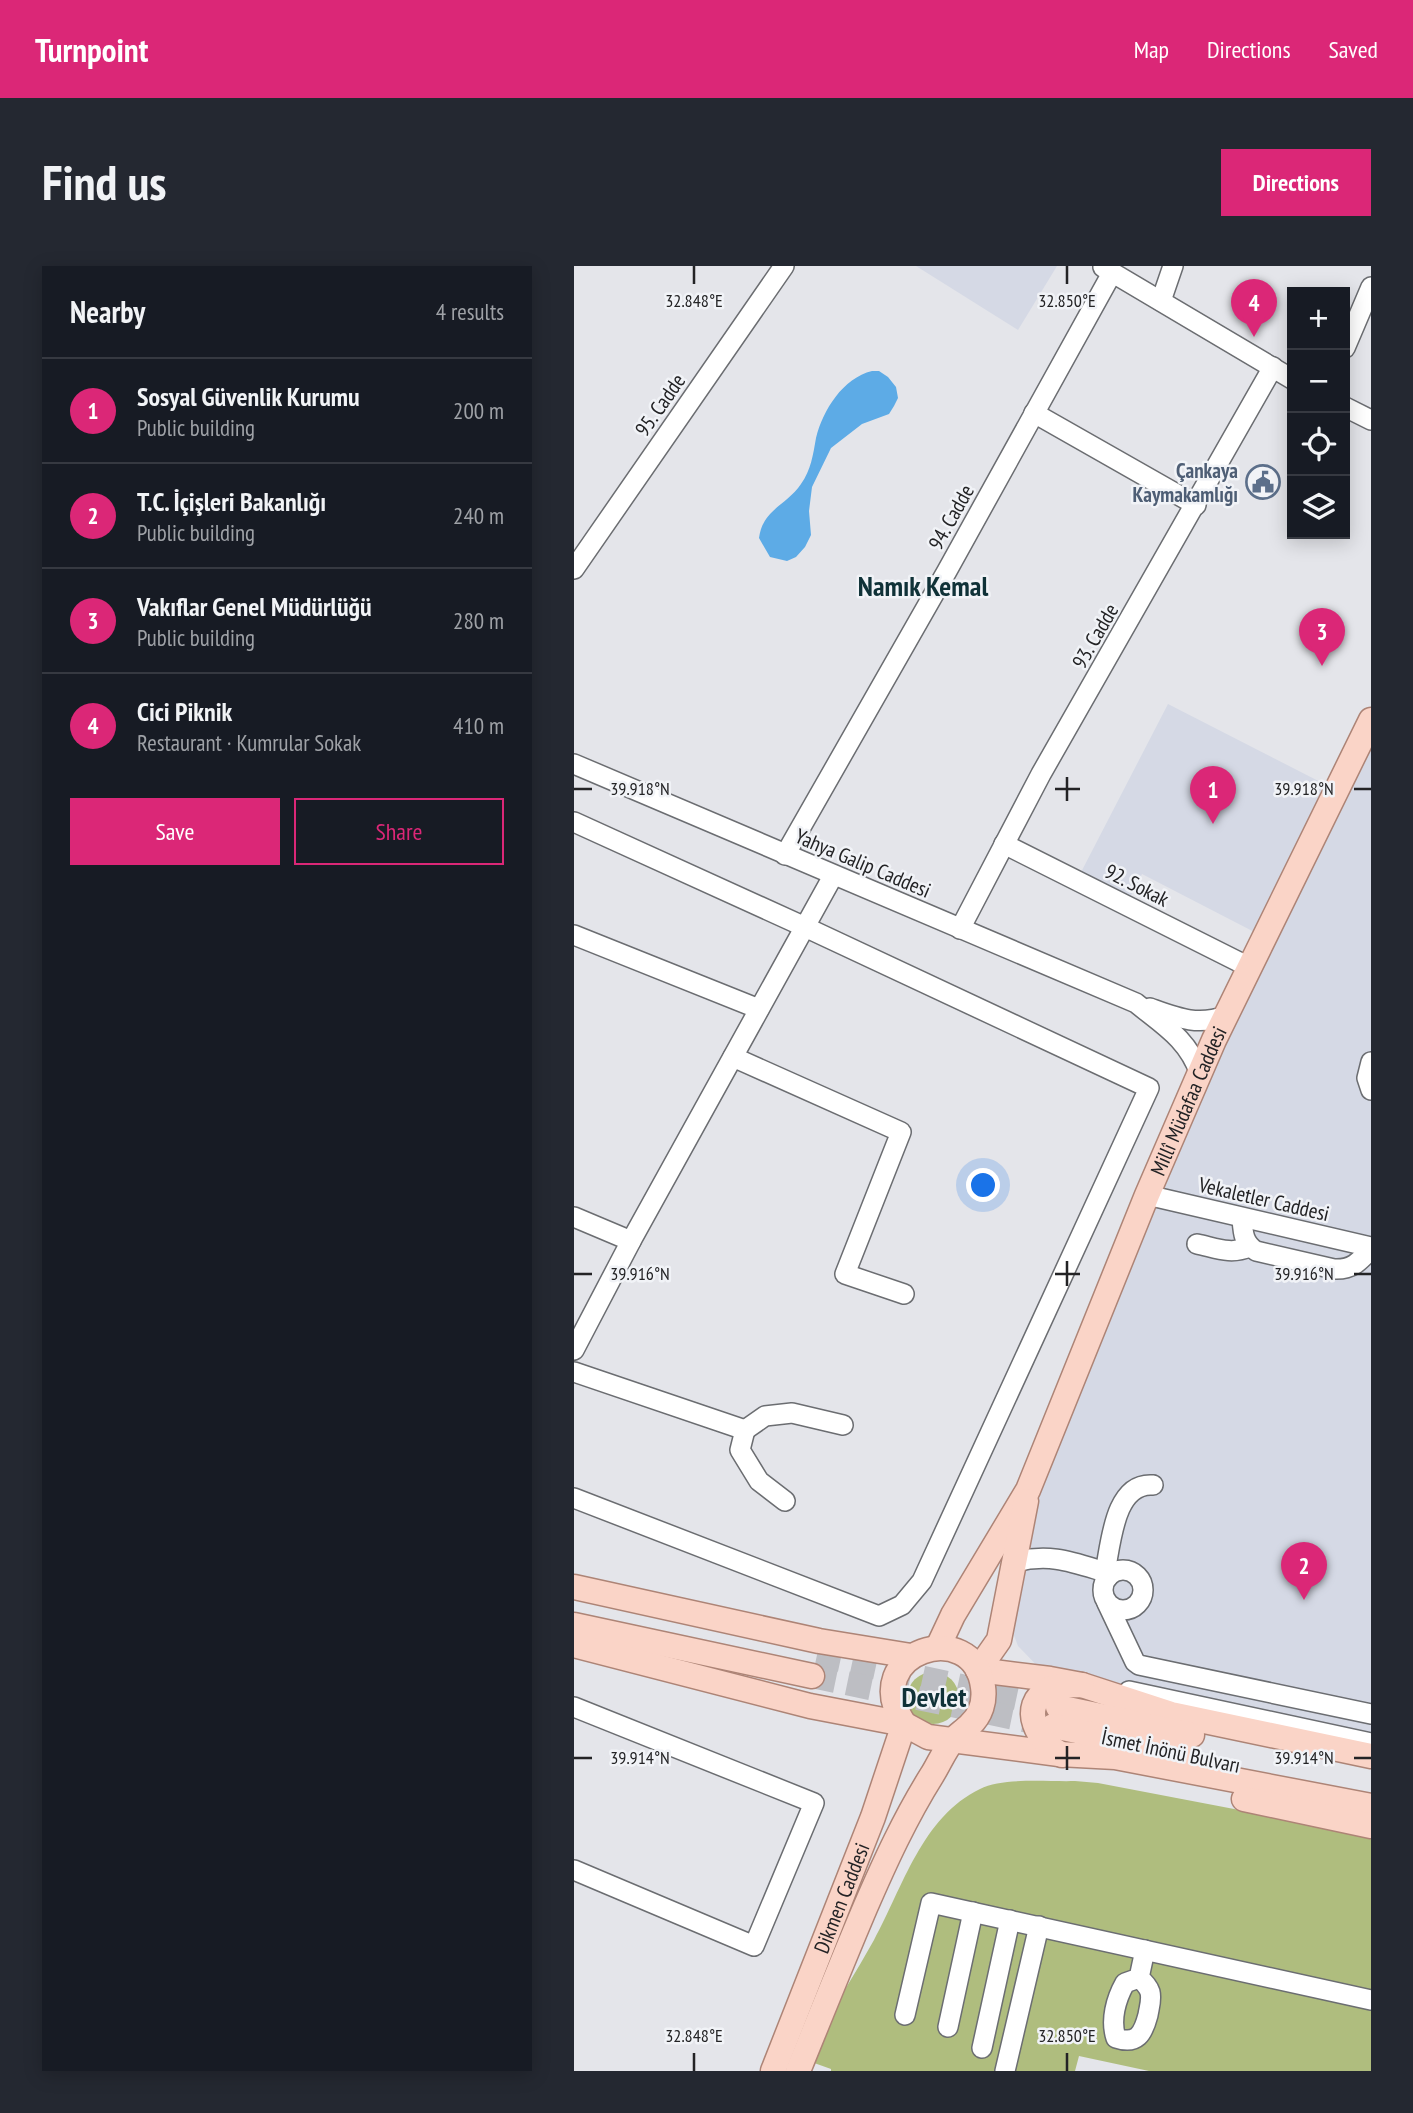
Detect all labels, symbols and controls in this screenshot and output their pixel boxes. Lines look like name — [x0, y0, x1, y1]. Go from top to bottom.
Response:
text: Turnpoint — [35, 28, 148, 71]
text: Map — [1134, 34, 1169, 65]
text: Directions — [1207, 34, 1291, 65]
text: Saved — [1329, 34, 1378, 65]
button: Directions — [1221, 149, 1371, 216]
text: Find us — [42, 150, 166, 214]
pin: 4 — [1231, 279, 1277, 337]
map controls — [1287, 287, 1350, 539]
button: + — [1287, 287, 1350, 350]
text: 32.848°E — [665, 289, 723, 312]
text: 32.850°E — [1038, 289, 1096, 312]
text: Nearby — [70, 292, 145, 331]
text: 4 results — [436, 297, 504, 326]
button: − — [1287, 350, 1350, 413]
street label: 95. Cadde — [629, 368, 691, 442]
text: Sosyal Güvenlik Kurumu — [137, 380, 360, 413]
text: 1 — [88, 396, 99, 425]
text: 200 m — [453, 396, 504, 425]
text: Public building — [137, 413, 255, 442]
button: locate — [1287, 413, 1350, 476]
place label: Çankaya Kaymakamlığı — [1133, 457, 1238, 508]
public building icon: Çankaya Kaymakamlığı — [1244, 463, 1282, 501]
button: layers — [1287, 476, 1350, 539]
street label: 94. Cadde — [922, 480, 980, 554]
text: T.C. İçişleri Bakanlığı — [137, 485, 326, 518]
text: 2 — [88, 501, 99, 530]
text: 240 m — [453, 501, 504, 530]
text: Public building — [137, 518, 255, 547]
district label: Namık Kemal — [858, 567, 988, 604]
text: Vakıflar Genel Müdürlüğü — [137, 590, 372, 623]
street label: 93. Cadde — [1066, 599, 1124, 673]
text: 3 — [88, 606, 99, 635]
text: 280 m — [453, 606, 504, 635]
pin: 3 — [1299, 608, 1345, 666]
text: Public building — [137, 623, 255, 652]
text: Cici Piknik — [137, 695, 232, 728]
text: 4 — [88, 711, 99, 740]
text: 410 m — [453, 711, 504, 740]
text: Restaurant · Kumrular Sokak — [137, 728, 361, 757]
pin: 1 — [1190, 766, 1236, 824]
text: 39.918°N — [610, 777, 670, 800]
text: 39.918°N — [1274, 777, 1334, 800]
button: Save — [70, 798, 280, 865]
button: Share — [294, 798, 504, 865]
street label: Yahya Galip Caddesi — [791, 822, 935, 904]
street label: 92. Sokak — [1100, 857, 1174, 913]
street label: Millî Müdafaa Caddesi — [1144, 1022, 1232, 1179]
your location — [966, 1168, 1000, 1202]
street label: Vekaletler Caddesi — [1195, 1171, 1332, 1227]
text: 39.916°N — [610, 1262, 670, 1285]
text: 39.916°N — [1274, 1262, 1334, 1285]
pin: 2 — [1281, 1542, 1327, 1600]
district label: Devlet — [902, 1678, 966, 1715]
street label: İsmet İnönü Bulvarı — [1099, 1723, 1243, 1779]
text: 39.914°N — [610, 1746, 670, 1769]
text: 39.914°N — [1274, 1746, 1334, 1769]
street label: Dikmen Caddesi — [807, 1839, 875, 1957]
text: 32.848°E — [665, 2024, 723, 2047]
text: 32.850°E — [1038, 2024, 1096, 2047]

